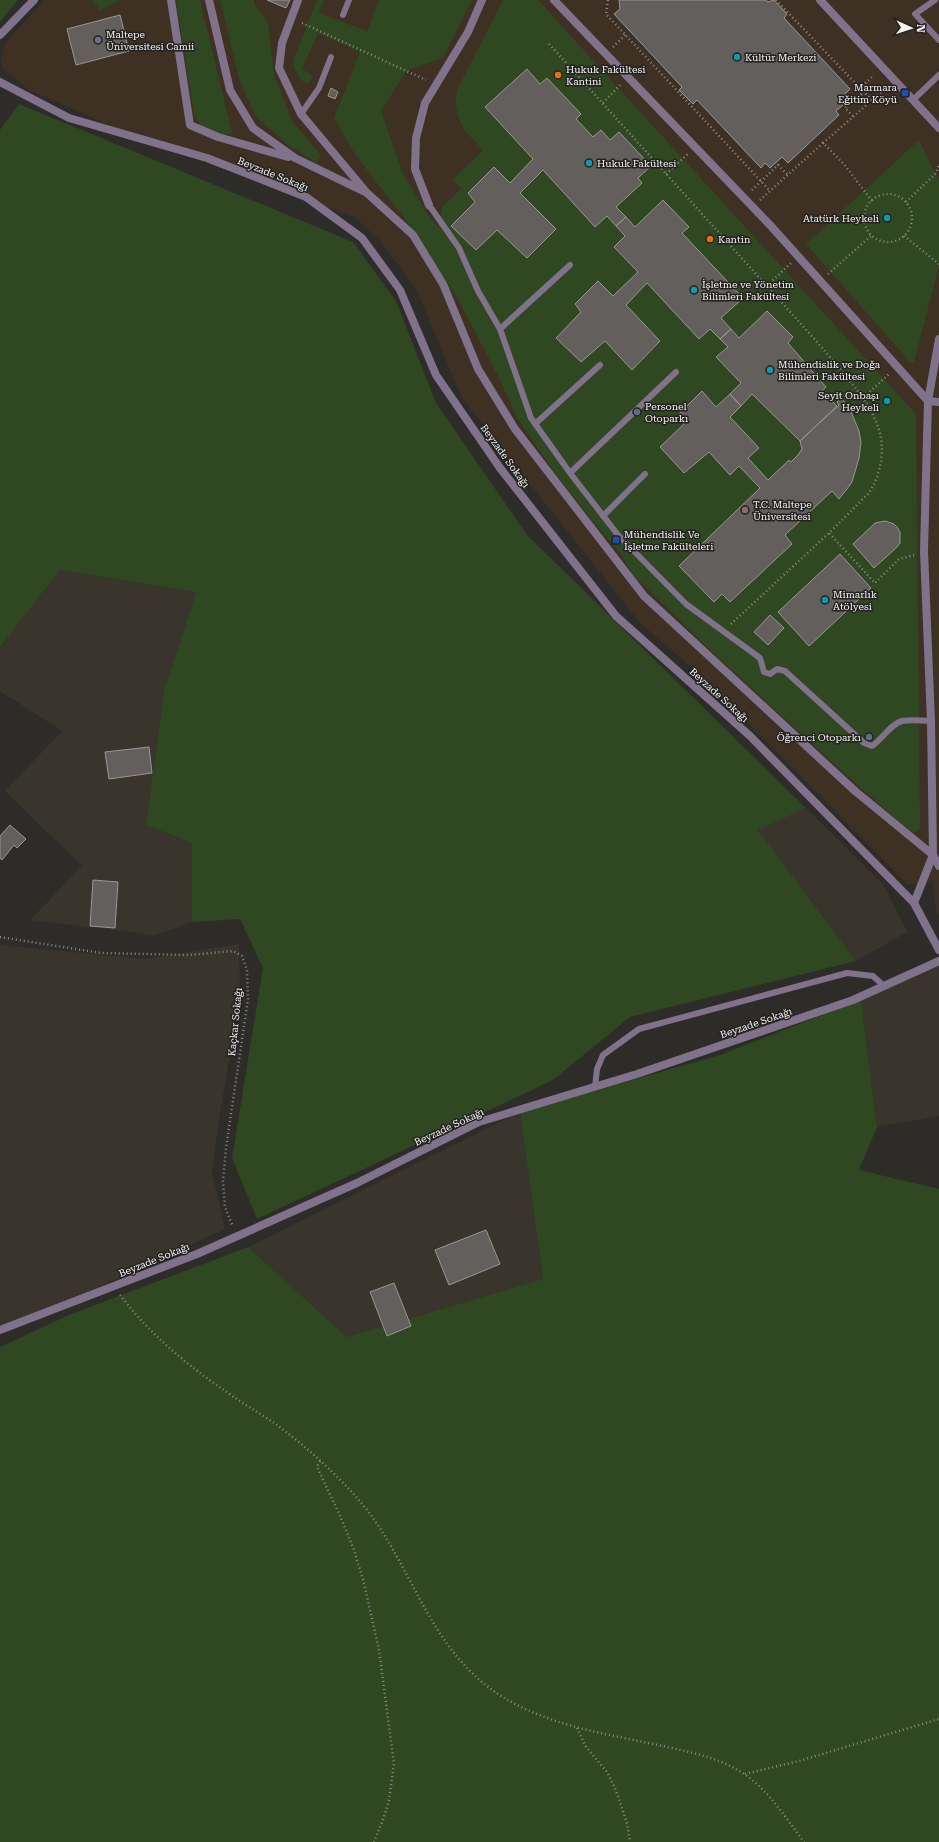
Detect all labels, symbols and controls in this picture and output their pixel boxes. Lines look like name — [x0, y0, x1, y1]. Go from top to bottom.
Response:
north arrow — [891, 8, 931, 48]
text: N — [914, 24, 927, 34]
place label: Maltepe Üniversitesi Camii — [106, 29, 194, 52]
marker: Maltepe Üniversitesi Camii — [93, 35, 103, 45]
marker: Kültür Merkezi — [732, 52, 742, 62]
place label: Kültür Merkezi — [745, 52, 816, 63]
place label: Hukuk Fakültesi Kantini — [566, 64, 645, 87]
marker: Hukuk Fakültesi Kantini — [553, 70, 563, 80]
place label: Marmara Eğitim Köyü — [838, 82, 898, 105]
marker: Marmara Eğitim Köyü — [900, 88, 910, 98]
street label: Beyzade Sokağı — [236, 155, 310, 193]
marker: Hukuk Fakültesi — [584, 158, 594, 168]
place label: Hukuk Fakültesi — [597, 158, 676, 169]
place label: Atatürk Heykeli — [803, 213, 879, 224]
marker: Atatürk Heykeli — [882, 213, 892, 223]
marker: Kantin — [705, 234, 715, 244]
place label: Kantin — [718, 234, 751, 245]
place label: İşletme ve Yönetim Bilimleri Fakültesi — [702, 279, 794, 302]
marker: İşletme ve Yönetim Bilimleri Fakültesi — [689, 285, 699, 295]
place label: Mühendislik ve Doğa Bilimleri Fakültesi — [778, 359, 881, 382]
marker: Mühendislik ve Doğa Bilimleri Fakültesi — [765, 365, 775, 375]
place label: Seyit Onbaşı Heykeli — [818, 390, 879, 413]
marker: Seyit Onbaşı Heykeli — [882, 396, 892, 406]
place label: Personel Otoparkı — [645, 401, 688, 424]
marker: Personel Otoparkı — [632, 407, 642, 417]
street label: Beyzade Sokağı — [478, 422, 532, 490]
place label: T.C. Maltepe Üniversitesi — [753, 499, 812, 522]
marker: T.C. Maltepe Üniversitesi — [740, 505, 750, 515]
place label: Mühendislik Ve İşletme Fakülteleri — [624, 529, 713, 552]
marker: Mühendislik Ve İşletme Fakülteleri — [611, 535, 621, 545]
place label: Mimarlık Atölyesi — [833, 589, 878, 612]
marker: Mimarlık Atölyesi — [820, 595, 830, 605]
street label: Beyzade Sokağı — [687, 666, 751, 724]
place label: Öğrenci Otoparkı — [777, 732, 861, 743]
marker: Öğrenci Otoparkı — [864, 732, 874, 742]
street label: Kaçkar Sokağı — [226, 987, 244, 1057]
street label: Beyzade Sokağı — [719, 1006, 793, 1040]
street label: Beyzade Sokağı — [413, 1106, 485, 1148]
street label: Beyzade Sokağı — [117, 1241, 191, 1279]

